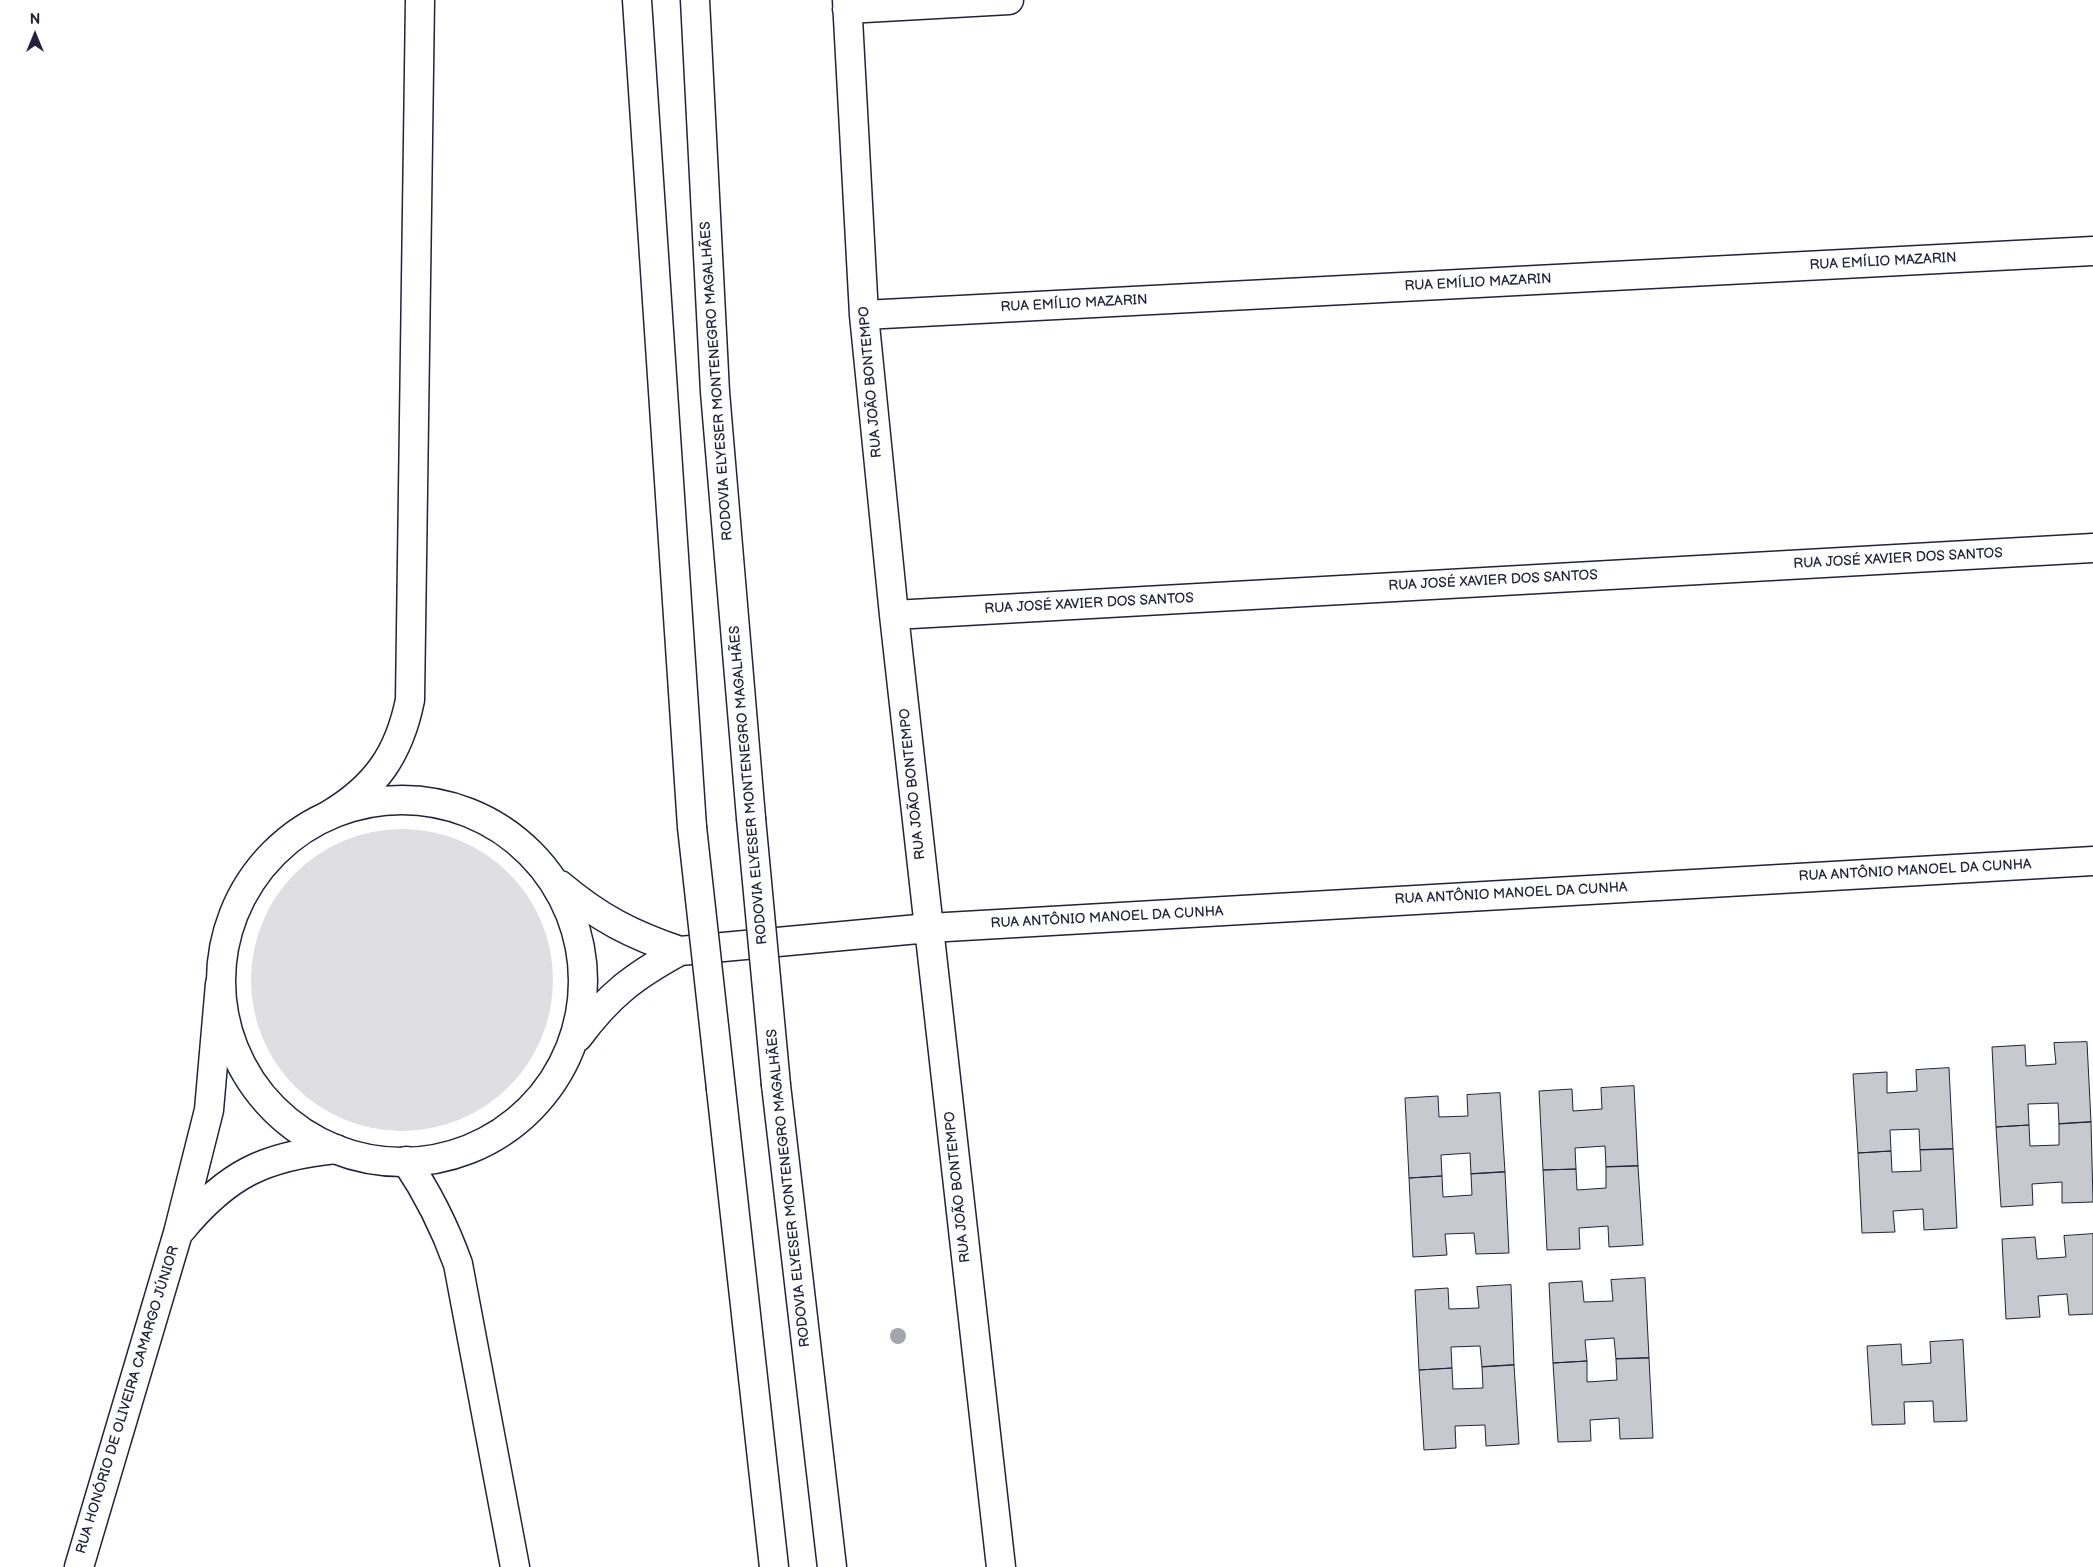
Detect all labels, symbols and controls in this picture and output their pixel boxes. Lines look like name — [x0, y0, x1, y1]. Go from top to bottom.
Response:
north arrow — [10, 10, 60, 60]
text: N — [30, 11, 40, 28]
street label: RODOVIA ELYESER MONTENEGRO MAGALHÃES — [697, 221, 737, 541]
street label: RUA EMÍLIO MAZARIN — [1809, 250, 1957, 274]
street label: RUA EMÍLIO MAZARIN — [1404, 271, 1552, 295]
street label: RUA EMÍLIO MAZARIN — [1000, 292, 1148, 316]
street label: RUA JOÃO BONTEMPO — [856, 305, 886, 459]
street label: RUA JOSÉ XAVIER DOS SANTOS — [1793, 545, 2003, 573]
street label: RUA JOSÉ XAVIER DOS SANTOS — [1388, 567, 1598, 595]
street label: RUA JOSÉ XAVIER DOS SANTOS — [984, 590, 1194, 618]
street label: RODOVIA ELYESER MONTENEGRO MAGALHÃES — [727, 625, 771, 945]
street label: RUA JOÃO BONTEMPO — [897, 707, 929, 861]
street label: RUA ANTÔNIO MANOEL DA CUNHA — [1798, 857, 2032, 885]
street label: RUA ANTÔNIO MANOEL DA CUNHA — [1394, 880, 1628, 908]
street label: RUA ANTÔNIO MANOEL DA CUNHA — [990, 904, 1224, 932]
street label: RODOVIA ELYESER MONTENEGRO MAGALHÃES — [764, 1028, 814, 1348]
street label: RUA JOÃO BONTEMPO — [942, 1110, 974, 1264]
street label: RUA HONÓRIO DE OLIVEIRA CAMARGO JÚNIOR — [73, 1244, 183, 1556]

